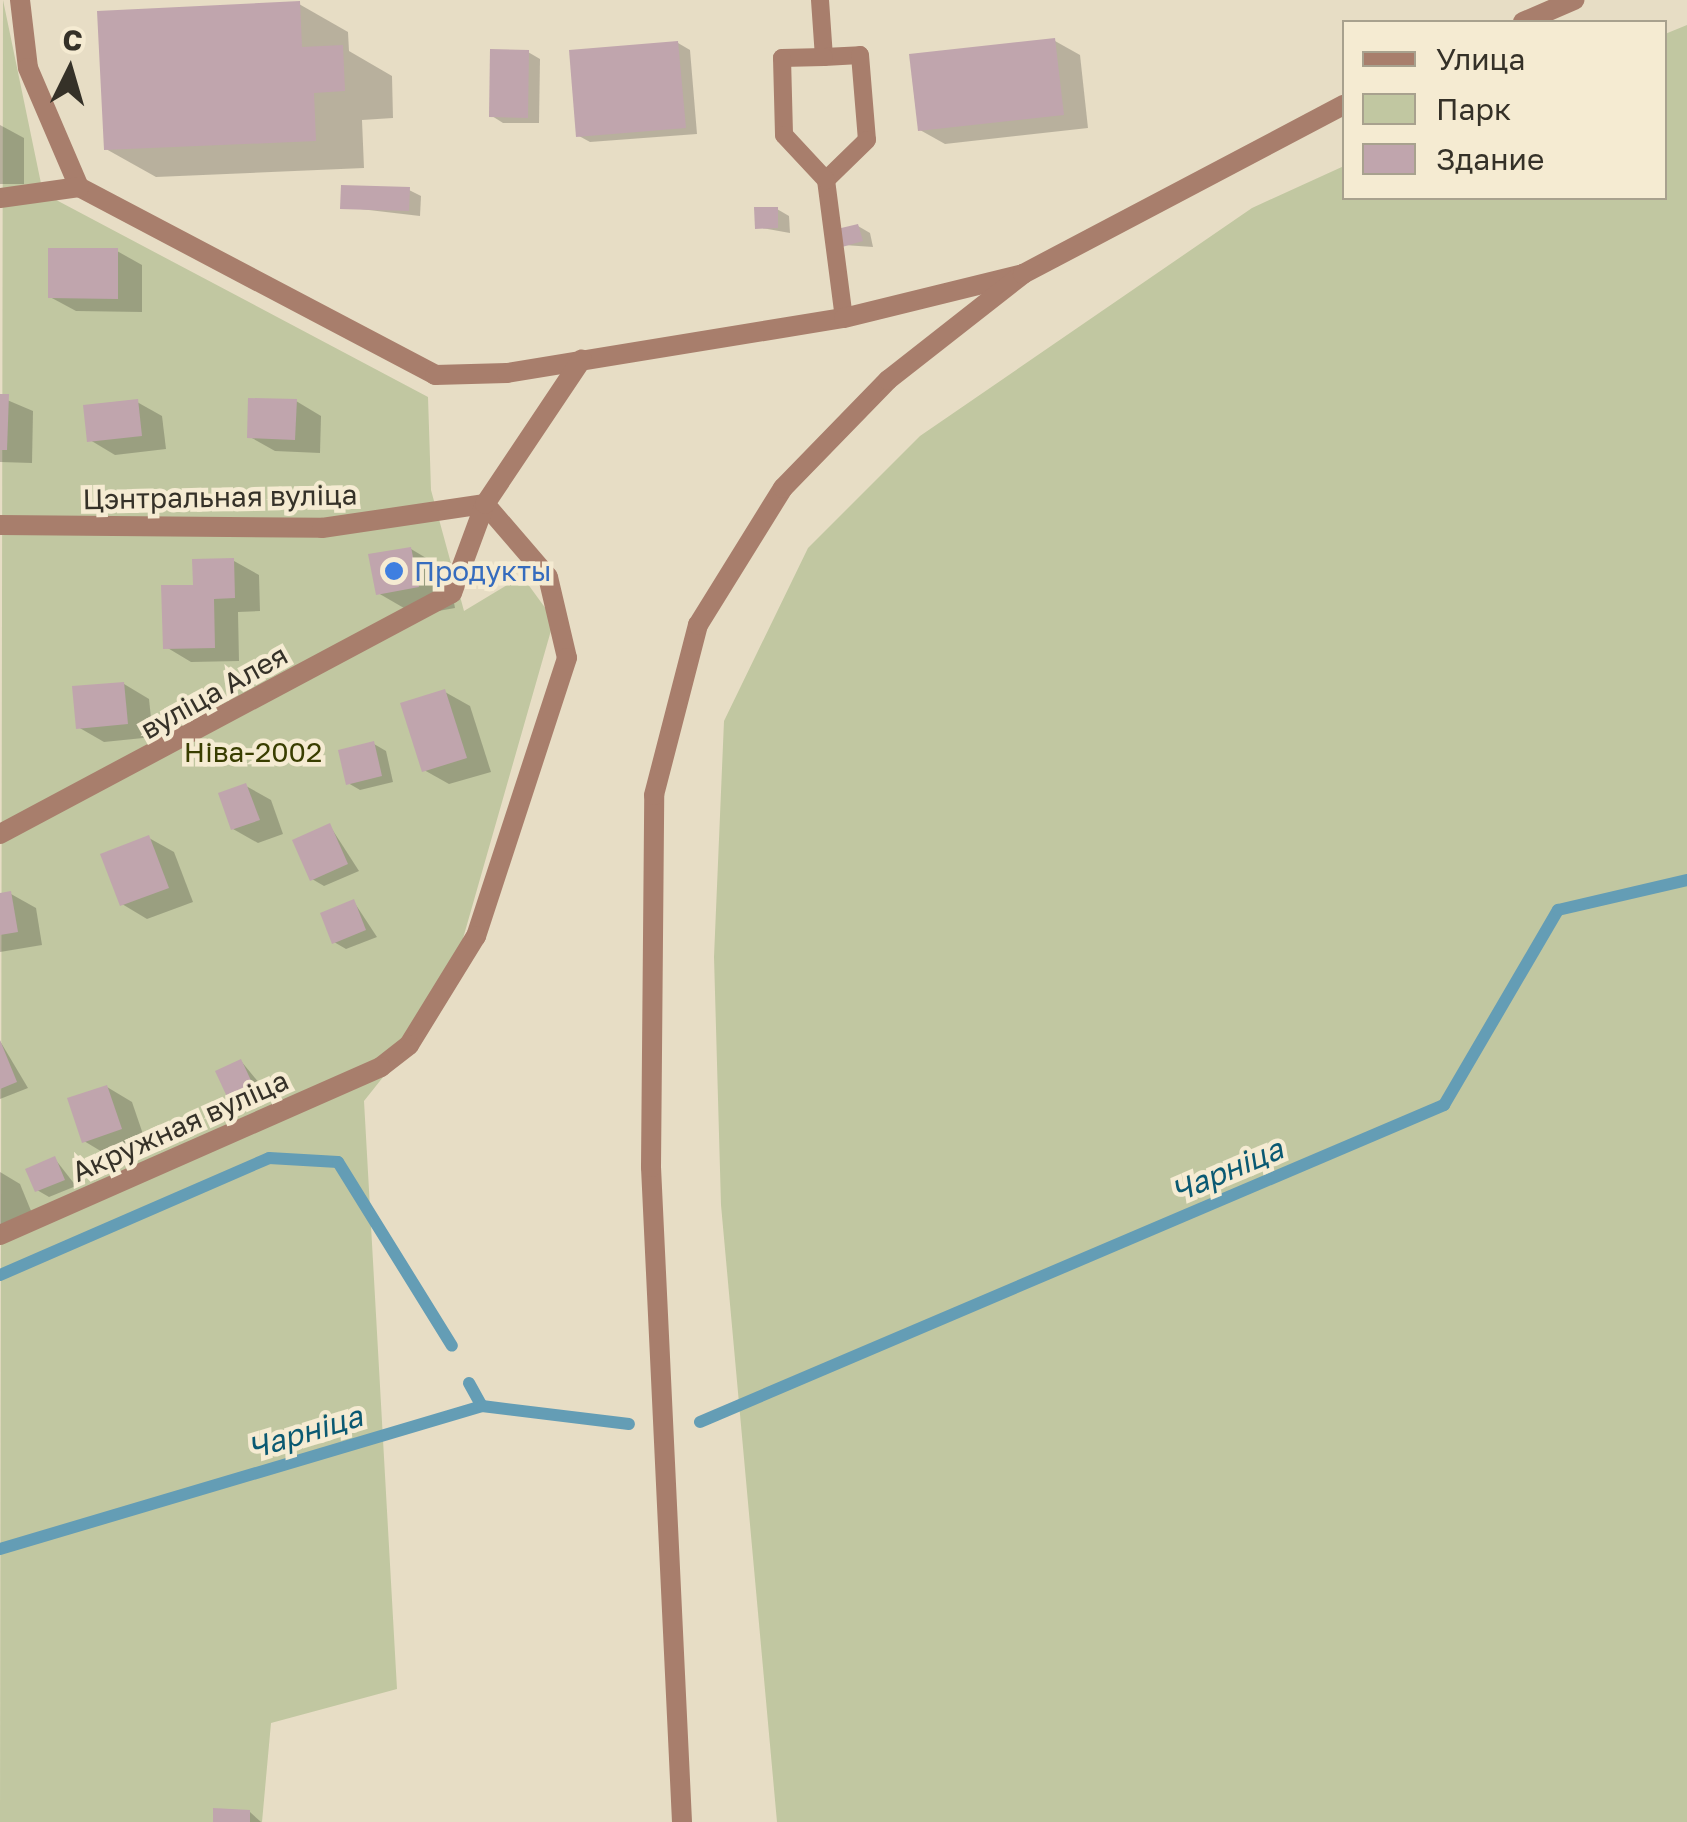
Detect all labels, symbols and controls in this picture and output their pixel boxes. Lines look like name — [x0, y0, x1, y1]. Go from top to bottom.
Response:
north arrow — [20, 20, 120, 120]
legend — [1342, 20, 1667, 200]
text: С — [61, 22, 84, 57]
text: Улица — [1436, 41, 1525, 77]
text: Парк — [1436, 91, 1511, 127]
text: Здание — [1436, 141, 1544, 177]
street label: Цэнтральная вуліца — [82, 478, 358, 516]
place label: Продукты — [414, 554, 551, 588]
marker: Продукты — [383, 560, 405, 582]
street label: вуліца Алея — [135, 638, 293, 746]
park label: Ніва-2002 — [184, 735, 322, 769]
street label: Акружная вуліца — [67, 1063, 293, 1189]
water label: Чарніца — [1166, 1130, 1288, 1210]
water label: Чарніца — [243, 1398, 367, 1466]

